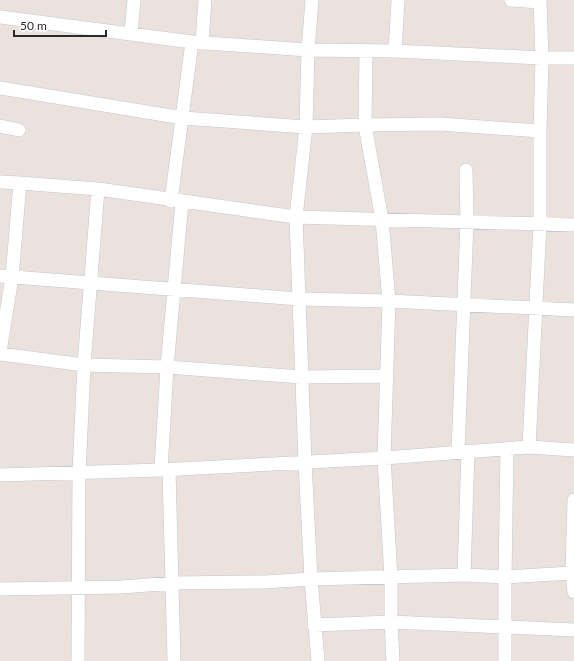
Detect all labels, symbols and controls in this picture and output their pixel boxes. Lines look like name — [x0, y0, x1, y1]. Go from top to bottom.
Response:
scale bar — [14, 12, 106, 38]
text: 50 m — [20, 18, 47, 33]

